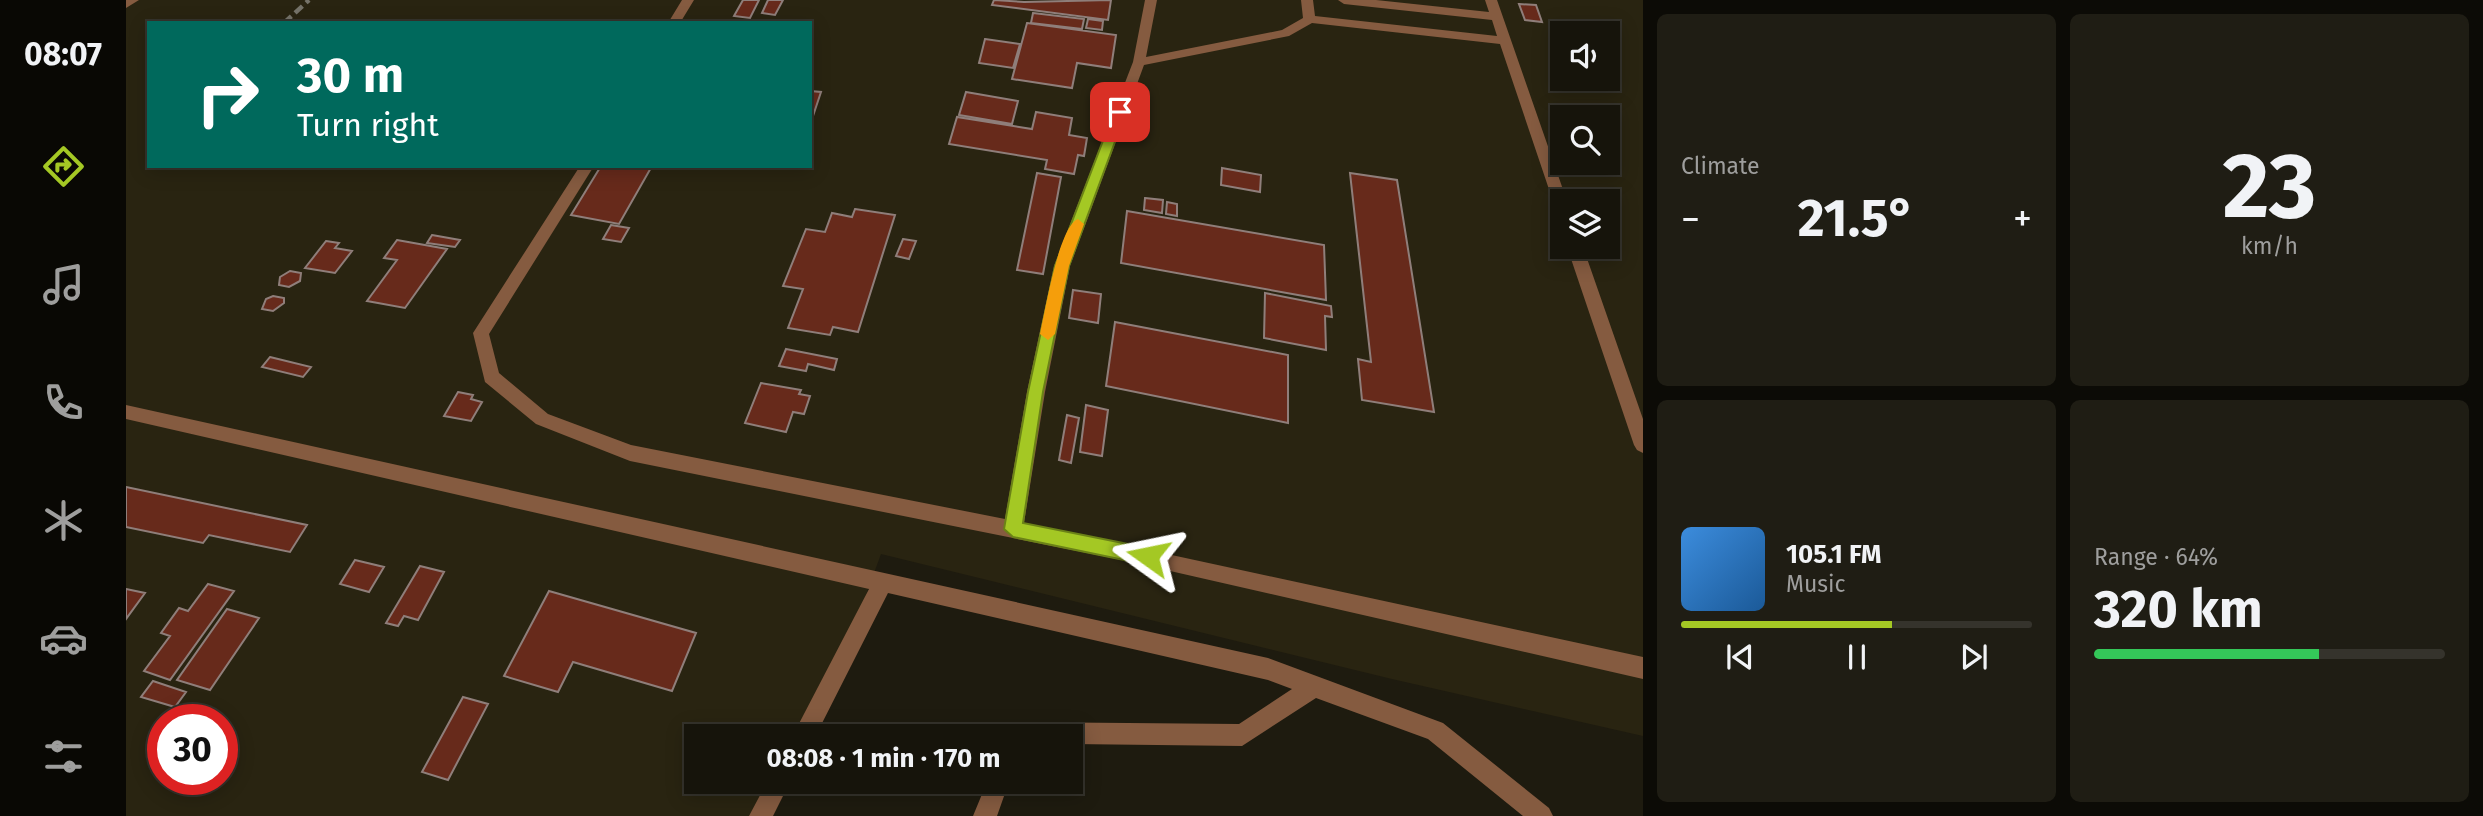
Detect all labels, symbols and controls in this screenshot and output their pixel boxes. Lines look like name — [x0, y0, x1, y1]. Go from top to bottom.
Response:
map controls — [1550, 21, 1620, 259]
button: sound — [1550, 21, 1620, 91]
text: 08:07 — [24, 35, 102, 73]
text: 30 m — [297, 46, 404, 105]
icon: right — [182, 49, 273, 140]
pin — [1090, 82, 1150, 142]
icon: arrive — [1101, 93, 1139, 131]
button: search — [1550, 105, 1620, 175]
text: Turn right — [297, 106, 439, 144]
text: 23 — [2223, 132, 2316, 241]
icon: directions — [39, 142, 88, 191]
text: Climate — [1681, 152, 1760, 180]
text: 21.5° — [1798, 187, 1915, 250]
button: layers — [1550, 189, 1620, 259]
text: − — [1681, 196, 1700, 242]
text: + — [2013, 196, 2032, 242]
text: km/h — [2241, 232, 2298, 260]
icon: music — [39, 260, 88, 309]
icon: phone — [39, 378, 88, 427]
icon: climate — [39, 496, 88, 545]
position arrow — [1111, 519, 1185, 593]
text: 105.1 FM — [1786, 539, 1882, 570]
text: Range · 64% — [2094, 543, 2218, 571]
text: Music — [1786, 570, 1846, 598]
text: 320 km — [2094, 578, 2263, 641]
icon: car — [39, 614, 88, 663]
icon: previous — [1721, 638, 1759, 676]
icon: pause — [1838, 638, 1876, 676]
icon: next — [1955, 638, 1993, 676]
speed limit sign: 30 — [147, 704, 238, 795]
icon: filters — [39, 732, 88, 781]
text: 08:08 · 1 min · 170 m — [767, 743, 1000, 774]

